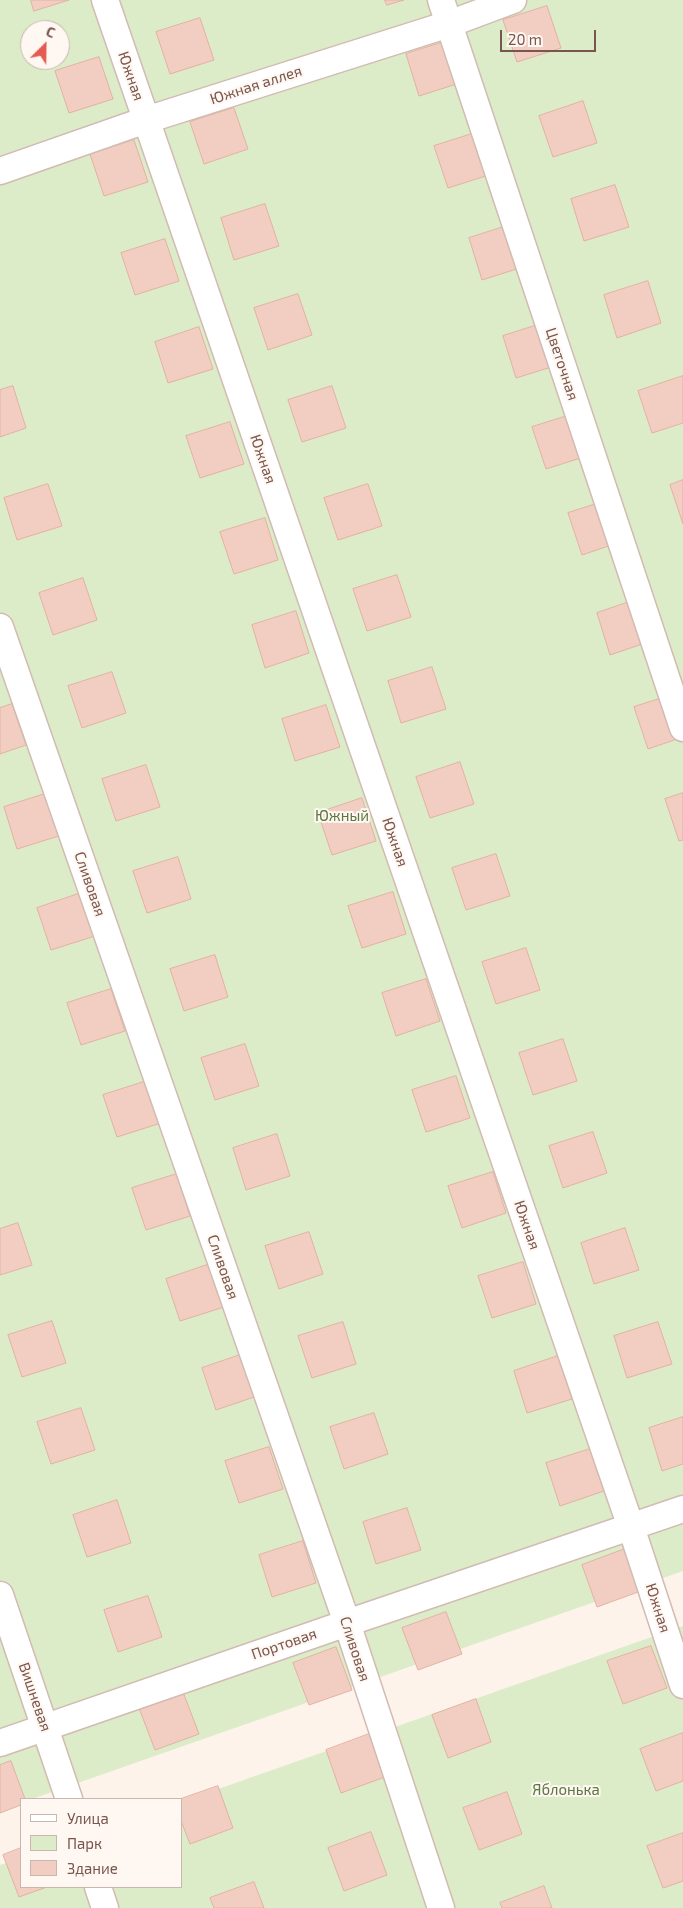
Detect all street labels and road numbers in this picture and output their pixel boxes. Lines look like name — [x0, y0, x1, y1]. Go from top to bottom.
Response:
street label: Южная — [114, 49, 148, 103]
street label: Южная аллея — [208, 62, 304, 108]
street label: Цветочная — [542, 325, 582, 403]
street label: Южная — [246, 432, 280, 486]
street label: Южная — [378, 815, 412, 869]
street label: Сливовая — [71, 849, 109, 919]
street label: Южная — [510, 1198, 544, 1252]
street label: Сливовая — [204, 1232, 242, 1302]
street label: Южная — [642, 1581, 674, 1635]
street label: Сливовая — [336, 1614, 374, 1684]
street label: Портовая — [249, 1624, 319, 1664]
street label: Вишневая — [15, 1660, 55, 1734]

